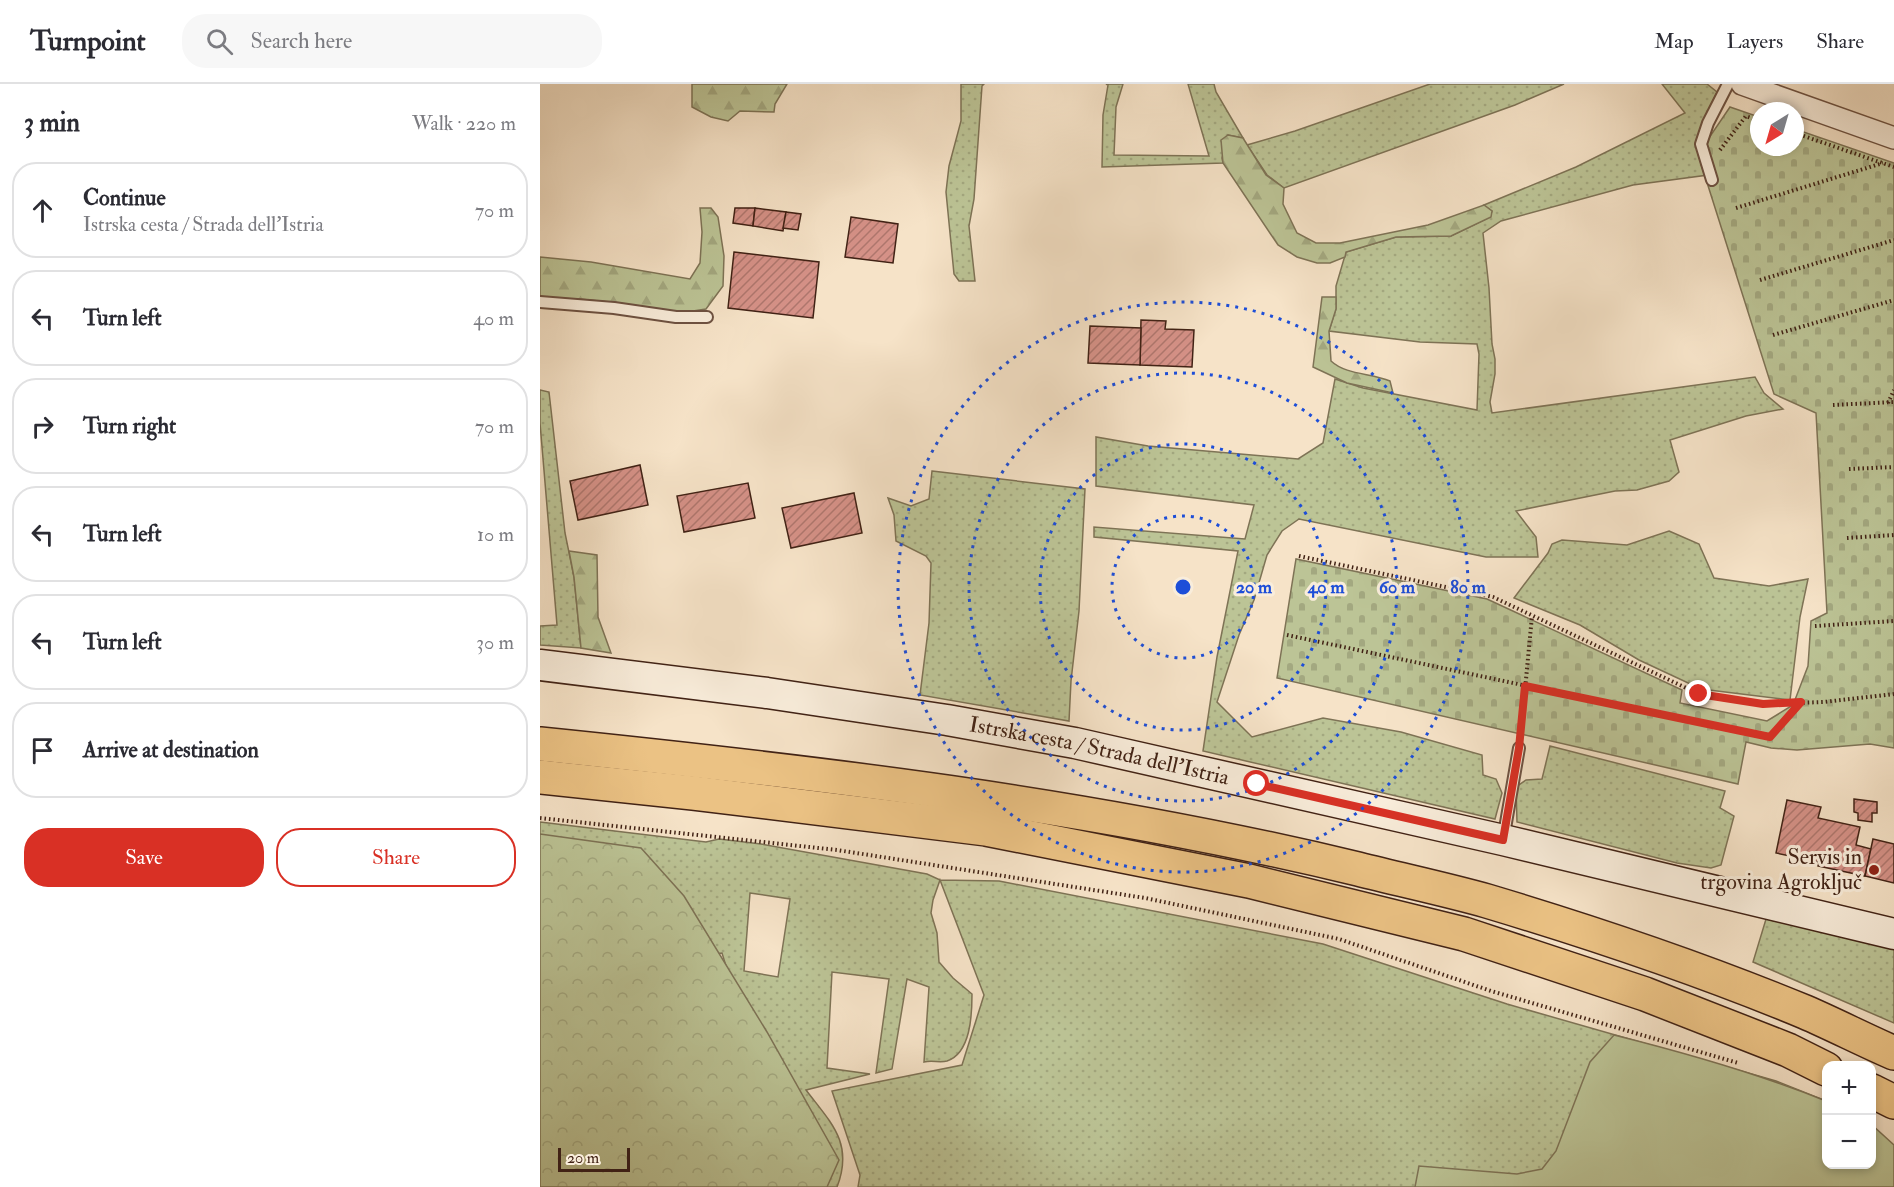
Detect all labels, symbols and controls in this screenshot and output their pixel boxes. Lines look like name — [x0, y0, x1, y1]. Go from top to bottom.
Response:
search box — [182, 14, 602, 68]
text: Turnpoint — [30, 24, 146, 59]
icon: search — [203, 25, 236, 58]
text: Search here — [251, 27, 352, 55]
text: Map — [1654, 28, 1694, 55]
text: Layers — [1727, 28, 1783, 55]
text: Share — [1816, 28, 1864, 55]
north arrow — [1750, 102, 1804, 156]
text: 3 min — [24, 107, 80, 139]
text: Walk · 220 m — [412, 111, 516, 136]
text: Continue — [83, 184, 166, 212]
icon: ahead — [26, 194, 59, 227]
text: 70 m — [475, 198, 514, 223]
text: Istrska cesta / Strada dell'Istria — [83, 212, 324, 237]
icon: left — [26, 302, 59, 335]
text: Turn left — [83, 304, 162, 332]
text: 40 m — [473, 306, 514, 331]
icon: right — [26, 410, 59, 443]
text: Turn right — [83, 412, 176, 440]
text: 70 m — [475, 414, 514, 439]
icon: left — [26, 518, 59, 551]
text: Turn left — [83, 520, 162, 548]
text: 10 m — [477, 522, 514, 547]
text: 20 m — [1236, 576, 1273, 599]
text: 40 m — [1307, 576, 1345, 599]
text: 60 m — [1379, 576, 1416, 599]
text: 80 m — [1450, 576, 1487, 599]
centre of rings — [1173, 577, 1193, 597]
icon: left — [26, 626, 59, 659]
text: Turn left — [83, 628, 162, 656]
text: 30 m — [476, 630, 514, 655]
route end — [1685, 680, 1711, 706]
street label: Istrska cesta / Strada dell'Istria — [967, 710, 1233, 792]
icon: arrive — [26, 734, 59, 767]
text: Arrive at destination — [83, 736, 259, 764]
route start — [1243, 770, 1269, 796]
button: Save — [24, 828, 264, 887]
button: Share — [276, 828, 516, 887]
place label: Servis in trgovina Agroključ — [1700, 843, 1862, 896]
marker: Servis in trgovina Agroključ — [1867, 863, 1881, 877]
map controls — [1822, 1061, 1876, 1169]
button: + — [1822, 1061, 1876, 1115]
button: − — [1822, 1115, 1876, 1169]
scale bar — [558, 1145, 630, 1172]
text: 20 m — [567, 1148, 599, 1168]

